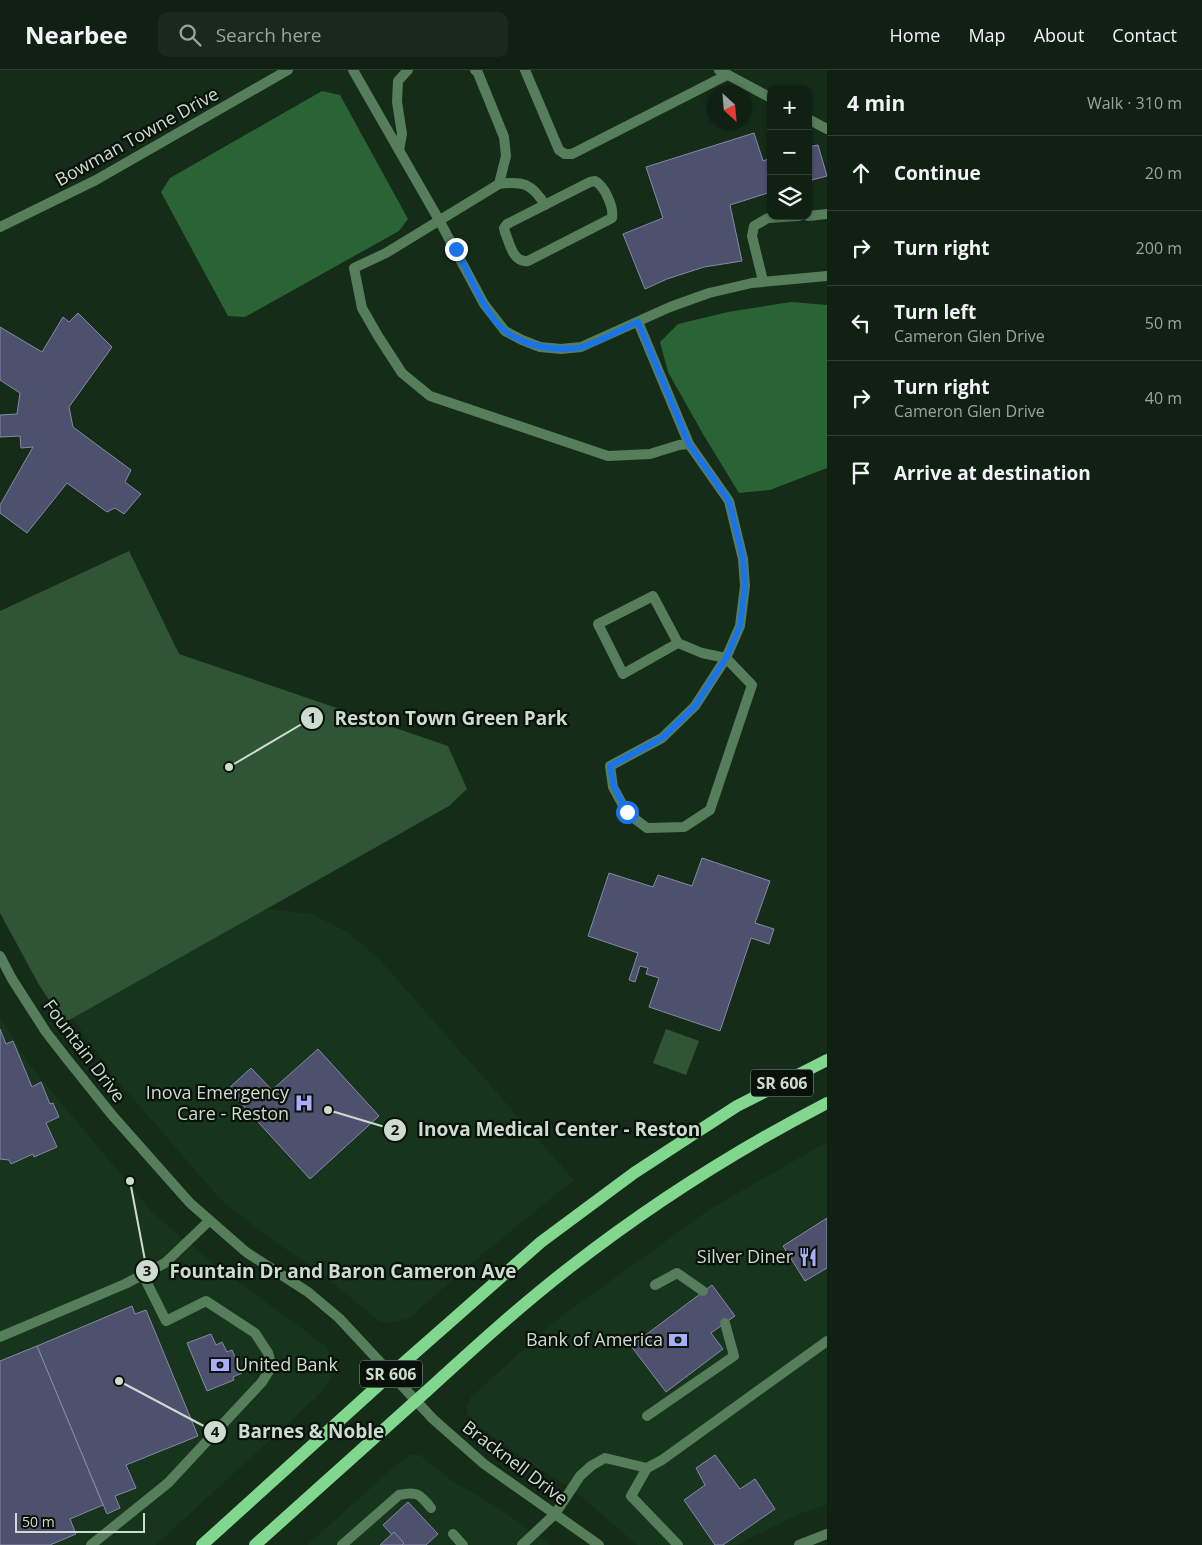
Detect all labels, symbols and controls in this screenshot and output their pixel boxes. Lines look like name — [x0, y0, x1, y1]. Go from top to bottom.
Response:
search box — [158, 12, 508, 57]
text: Nearbee — [25, 18, 128, 51]
icon: search — [176, 21, 204, 49]
text: Search here — [216, 22, 322, 48]
text: Home — [890, 23, 940, 47]
text: Map — [968, 23, 1006, 47]
text: About — [1034, 23, 1084, 47]
text: Contact — [1112, 23, 1177, 47]
street label: Bowman Towne Drive — [51, 81, 223, 191]
north arrow — [707, 85, 752, 130]
map controls — [767, 85, 812, 220]
button: + — [767, 85, 812, 130]
text: 4 min — [847, 89, 905, 117]
text: Walk · 310 m — [1087, 92, 1182, 114]
button: − — [767, 130, 812, 175]
icon: ahead — [847, 159, 875, 187]
text: Continue — [894, 160, 981, 186]
text: 20 m — [1145, 162, 1182, 184]
button: layers — [767, 175, 812, 220]
icon: right — [847, 234, 875, 262]
text: Turn right — [894, 235, 989, 261]
text: 200 m — [1136, 237, 1182, 259]
route end — [445, 238, 468, 261]
text: Turn left — [894, 299, 976, 325]
icon: left — [847, 309, 875, 337]
text: 50 m — [1145, 312, 1182, 334]
text: Cameron Glen Drive — [894, 325, 1045, 347]
text: Turn right — [894, 374, 989, 400]
icon: right — [847, 384, 875, 412]
text: 40 m — [1145, 387, 1182, 409]
text: Cameron Glen Drive — [894, 400, 1045, 422]
icon: arrive — [847, 459, 875, 487]
text: Arrive at destination — [894, 460, 1091, 486]
callout: Reston Town Green Park — [299, 701, 578, 735]
text: Reston Town Green Park — [334, 705, 568, 731]
text: 1 — [308, 707, 316, 727]
route start — [616, 801, 639, 824]
street label: Fountain Drive — [38, 994, 131, 1107]
road number: SR 606 — [751, 1070, 813, 1096]
place label: Inova Emergency Care - Reston — [146, 1080, 290, 1125]
hospital icon: Inova Emergency Care - Reston — [293, 1092, 315, 1114]
callout: Inova Medical Center - Reston — [383, 1113, 710, 1147]
text: Inova Medical Center - Reston — [418, 1116, 700, 1142]
text: 2 — [391, 1119, 400, 1139]
place label: Silver Diner — [697, 1244, 794, 1268]
restaurant icon: Silver Diner — [797, 1246, 819, 1268]
callout: Fountain Dr and Baron Cameron Ave — [134, 1254, 527, 1288]
text: Fountain Dr and Baron Cameron Ave — [169, 1258, 517, 1284]
text: 3 — [143, 1260, 151, 1280]
place label: Bank of America — [526, 1327, 663, 1351]
bank icon: Bank of America — [667, 1329, 689, 1351]
place label: United Bank — [235, 1352, 339, 1376]
bank icon: United Bank — [209, 1354, 231, 1376]
road number: SR 606 — [360, 1360, 422, 1388]
callout: Barnes & Noble — [203, 1415, 394, 1449]
street label: Bracknell Drive — [458, 1415, 573, 1510]
text: Barnes & Noble — [238, 1418, 384, 1444]
text: 4 — [211, 1421, 220, 1441]
scale bar — [15, 1510, 145, 1533]
text: 50 m — [22, 1512, 55, 1531]

